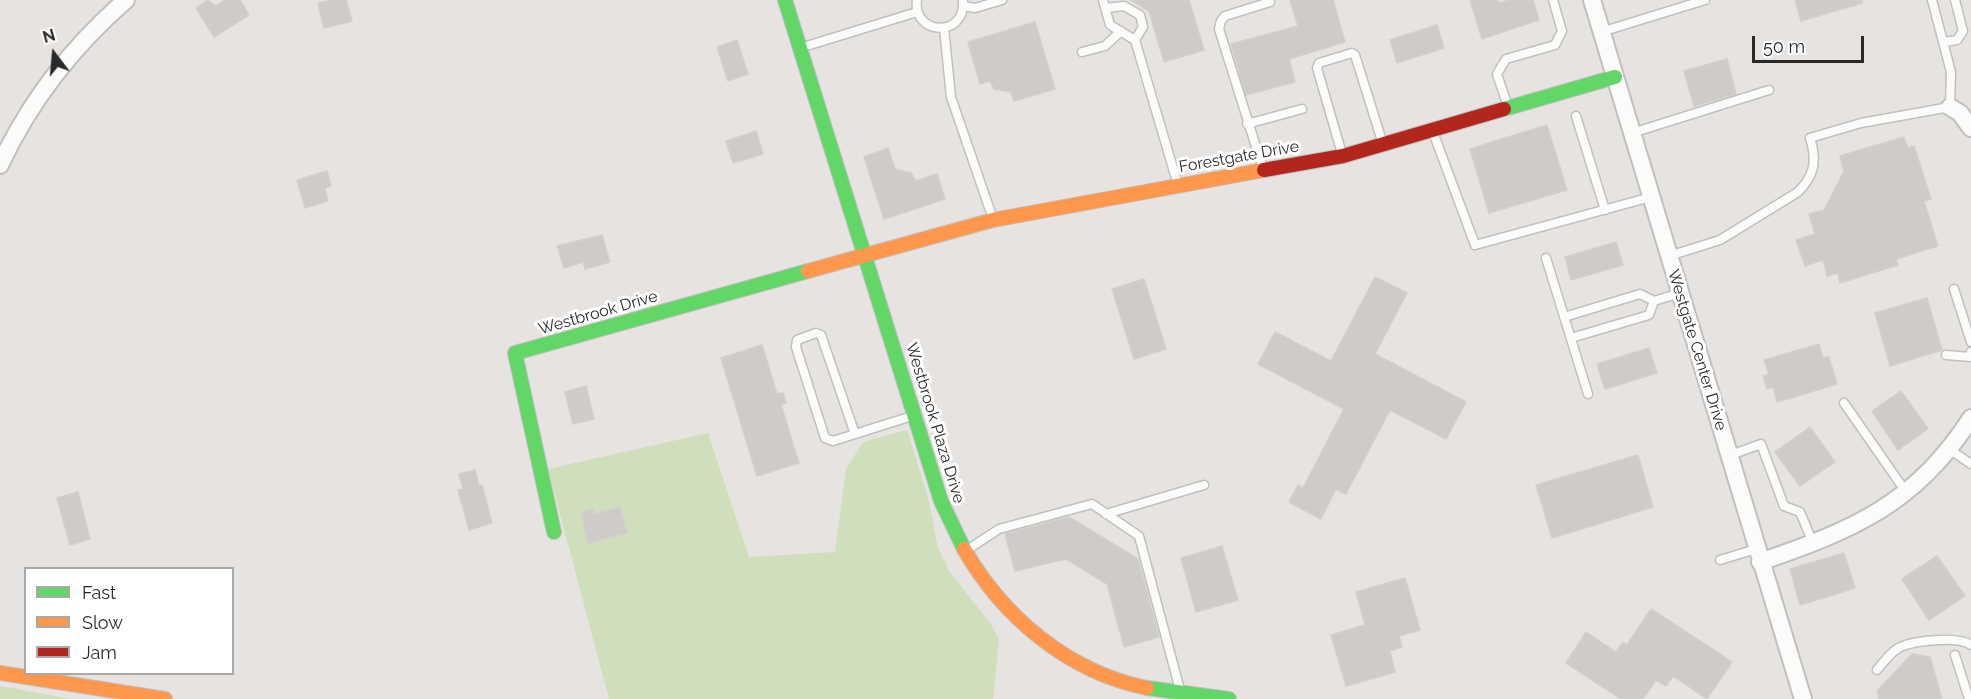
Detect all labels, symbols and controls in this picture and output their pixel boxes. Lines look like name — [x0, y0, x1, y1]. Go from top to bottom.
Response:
north arrow — [24, 24, 84, 84]
scale bar — [1755, 24, 1868, 62]
text: N — [40, 25, 57, 47]
text: 50 m — [1763, 36, 1805, 57]
street label: Forestgate Drive — [1177, 137, 1301, 177]
street label: Westgate Center Drive — [1663, 267, 1731, 433]
street label: Westbrook Drive — [536, 287, 660, 339]
street label: Westbrook Plaza Drive — [901, 340, 969, 506]
legend — [24, 567, 234, 675]
text: Fast — [82, 582, 116, 603]
text: Slow — [82, 612, 123, 633]
text: Jam — [82, 642, 117, 663]

